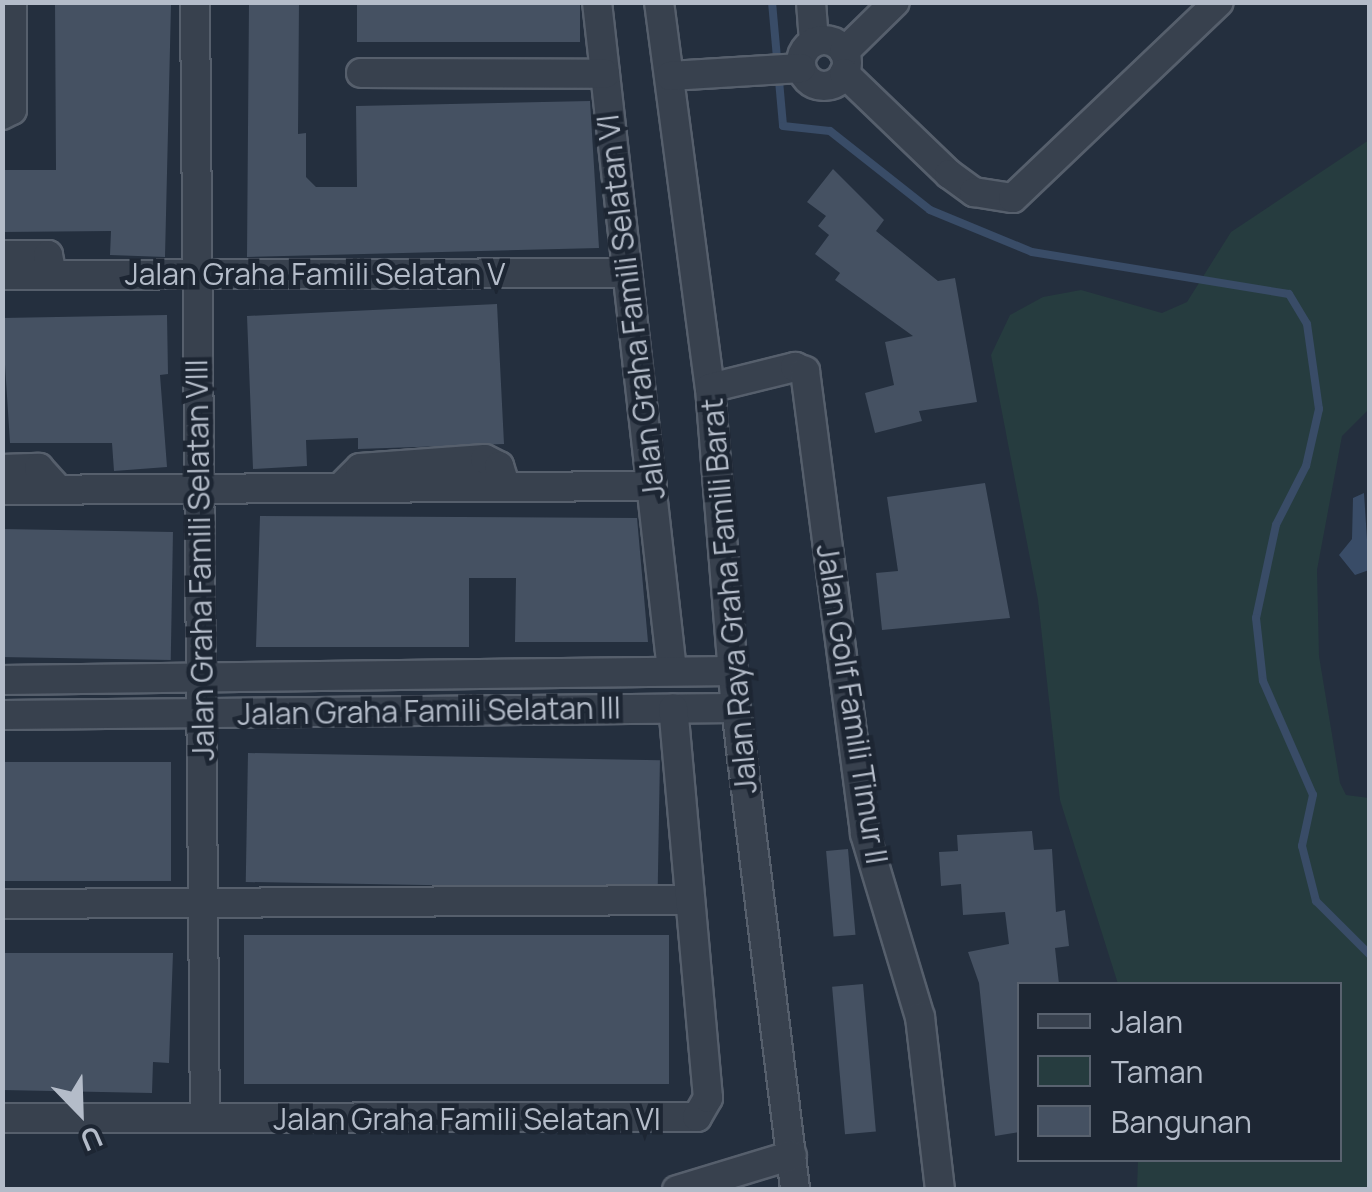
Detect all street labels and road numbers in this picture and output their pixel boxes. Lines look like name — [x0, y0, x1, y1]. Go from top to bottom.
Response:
street label: Jalan Graha Famili Selatan VI — [590, 112, 672, 502]
street label: Jalan Graha Famili Selatan V — [125, 256, 505, 292]
street label: Jalan Graha Famili Selatan VIII — [178, 359, 222, 761]
street label: Jalan Raya Graha Famili Barat — [694, 397, 764, 795]
street label: Jalan Golf Famili Timur II — [809, 542, 895, 866]
street label: Jalan Graha Famili Selatan III — [237, 690, 621, 732]
street label: Jalan Graha Famili Selatan VI — [273, 1101, 661, 1137]

